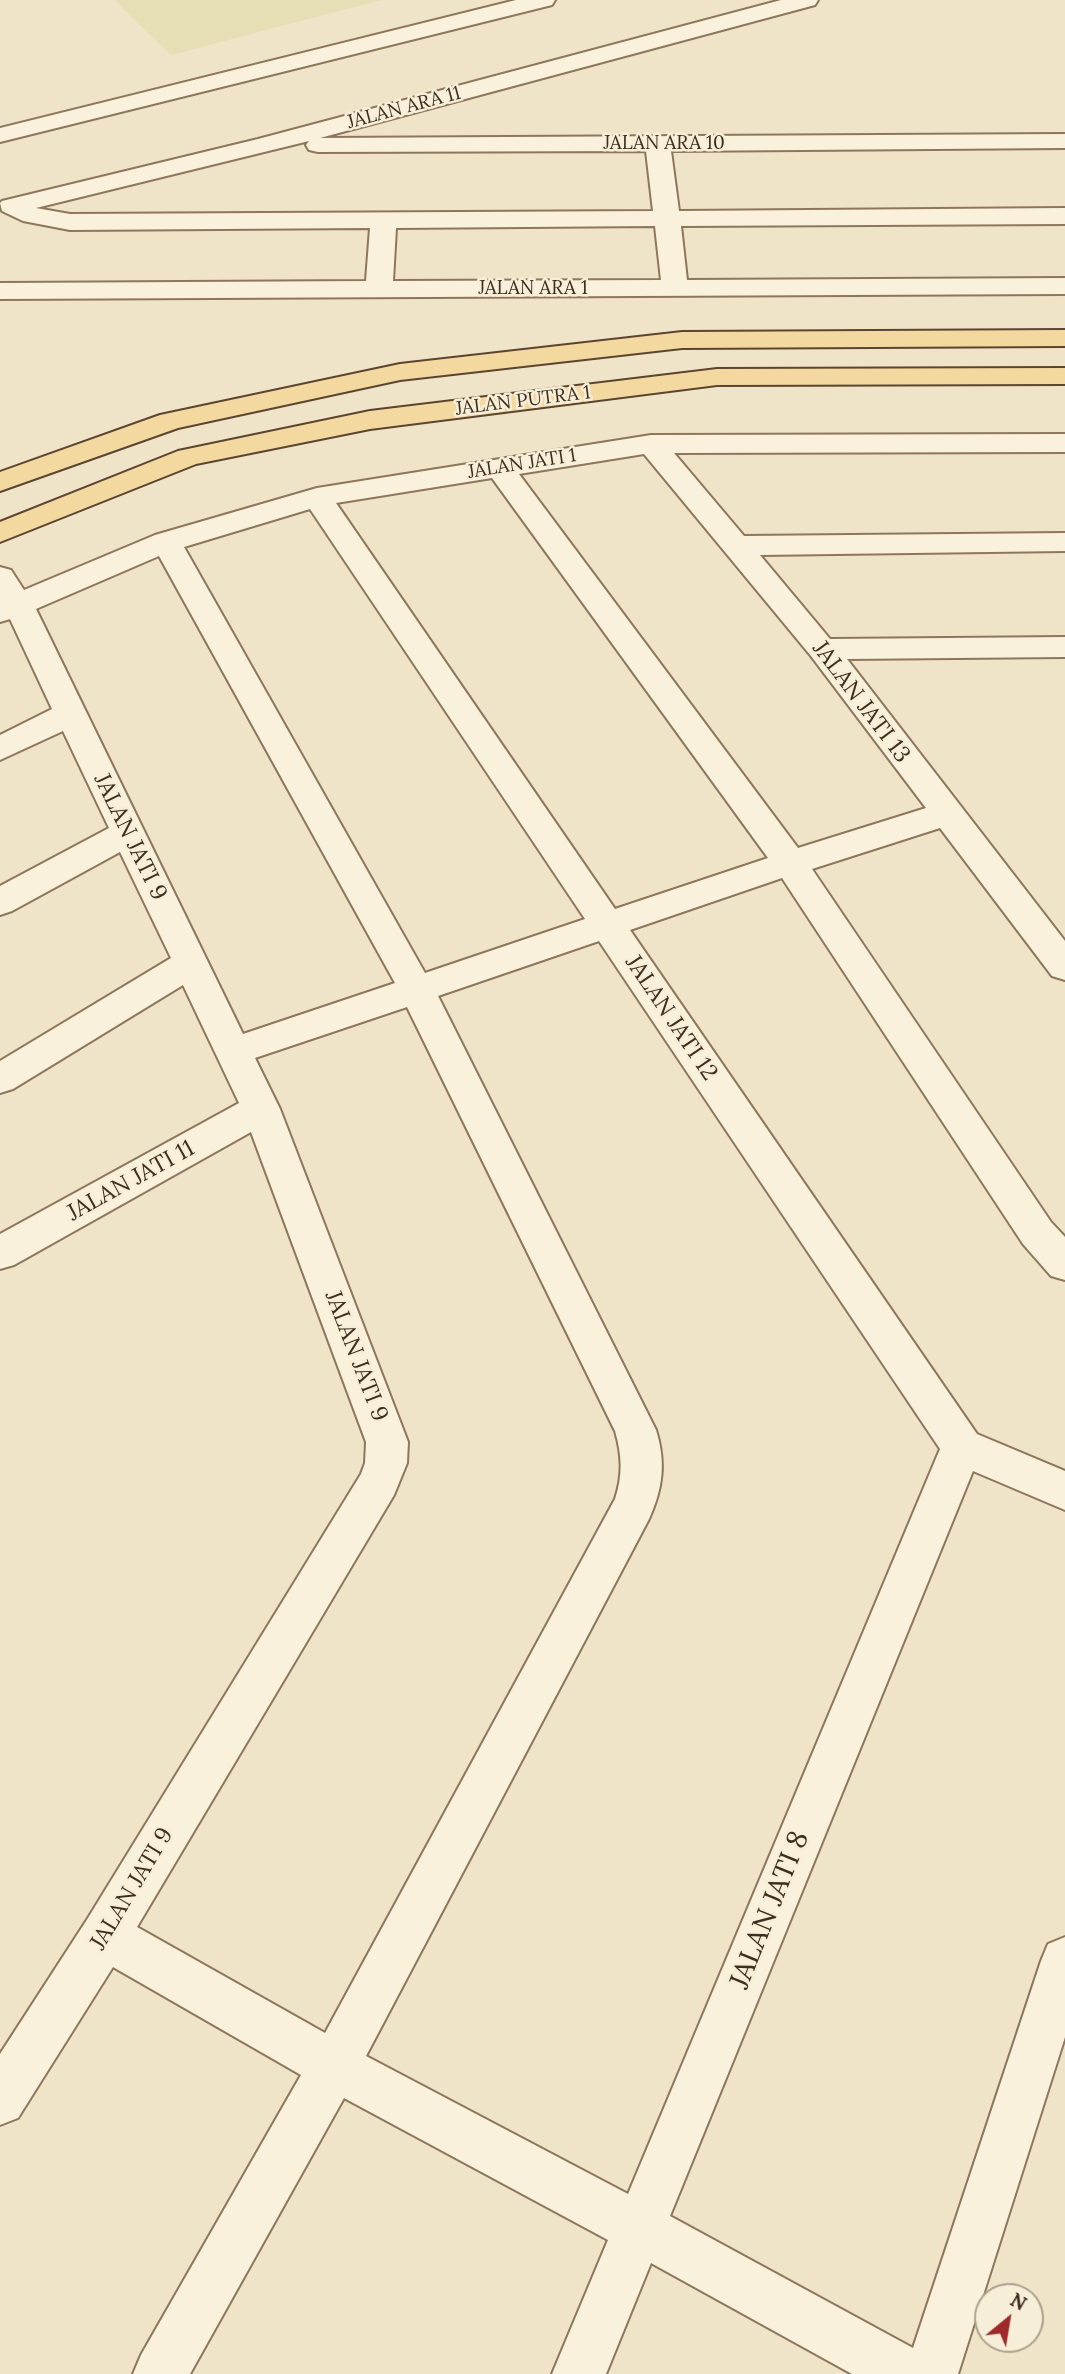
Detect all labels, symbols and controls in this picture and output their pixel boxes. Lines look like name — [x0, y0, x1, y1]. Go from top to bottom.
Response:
street label: JALAN ARA 11 — [345, 82, 463, 134]
street label: JALAN ARA 10 — [603, 133, 725, 155]
street label: JALAN ARA 1 — [478, 278, 588, 300]
street label: JALAN PUTRA 1 — [454, 381, 592, 421]
street label: JALAN JATI 1 — [466, 444, 578, 484]
street label: JALAN JATI 13 — [806, 636, 916, 768]
street label: JALAN JATI 9 — [87, 769, 173, 905]
street label: JALAN JATI 12 — [619, 950, 723, 1086]
street label: JALAN JATI 11 — [63, 1135, 199, 1227]
street label: JALAN JATI 9 — [318, 1287, 394, 1425]
street label: JALAN JATI 9 — [85, 1823, 179, 1955]
street label: JALAN JATI 8 — [723, 1826, 817, 1994]
north arrow — [974, 2283, 1044, 2353]
text: N — [1006, 2287, 1031, 2316]

